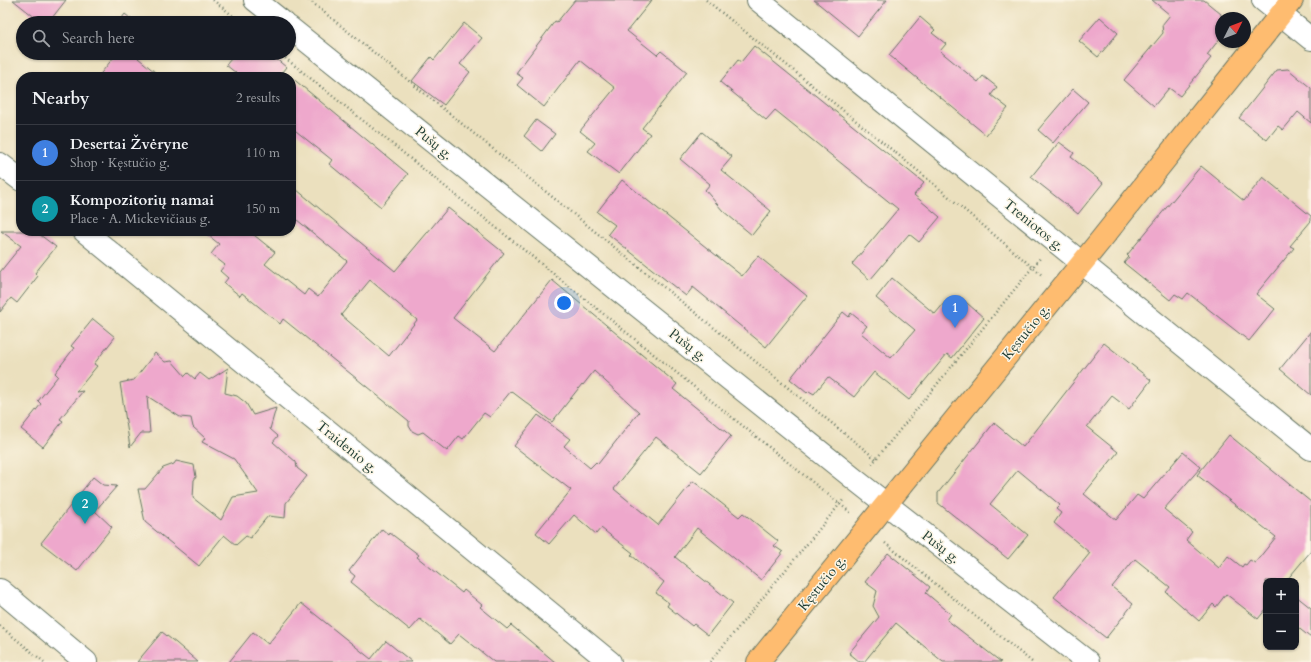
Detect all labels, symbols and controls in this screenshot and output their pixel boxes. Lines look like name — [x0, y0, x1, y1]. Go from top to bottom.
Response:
north arrow — [1215, 12, 1251, 48]
search box — [16, 16, 296, 60]
icon: search — [30, 27, 52, 49]
text: Search here — [62, 28, 135, 48]
text: Nearby — [32, 87, 89, 110]
text: 2 results — [236, 89, 280, 107]
street label: Pušų g. — [411, 122, 457, 164]
text: Desertai Žvėryne — [70, 134, 189, 154]
text: 1 — [42, 144, 48, 162]
text: 110 m — [246, 144, 280, 162]
text: Shop · Kęstučio g. — [70, 154, 170, 172]
text: Kompozitorių namai — [70, 190, 214, 210]
street label: Treniotos g. — [1000, 195, 1068, 255]
text: 2 — [42, 200, 48, 218]
text: 150 m — [246, 200, 280, 218]
text: Place · A. Mickevičiaus g. — [70, 210, 210, 228]
your location — [554, 293, 574, 313]
pin: 1 — [942, 295, 968, 328]
street label: Kęstučio g. — [998, 300, 1054, 364]
street label: Pušų g. — [665, 324, 711, 366]
street label: Traidenio g. — [312, 416, 382, 478]
pin: 2 — [72, 491, 98, 524]
street label: Pušų g. — [918, 526, 964, 568]
street label: Kęstučio g. — [794, 551, 850, 615]
map controls — [1263, 578, 1299, 650]
button: + — [1263, 578, 1299, 614]
button: − — [1263, 614, 1299, 650]

